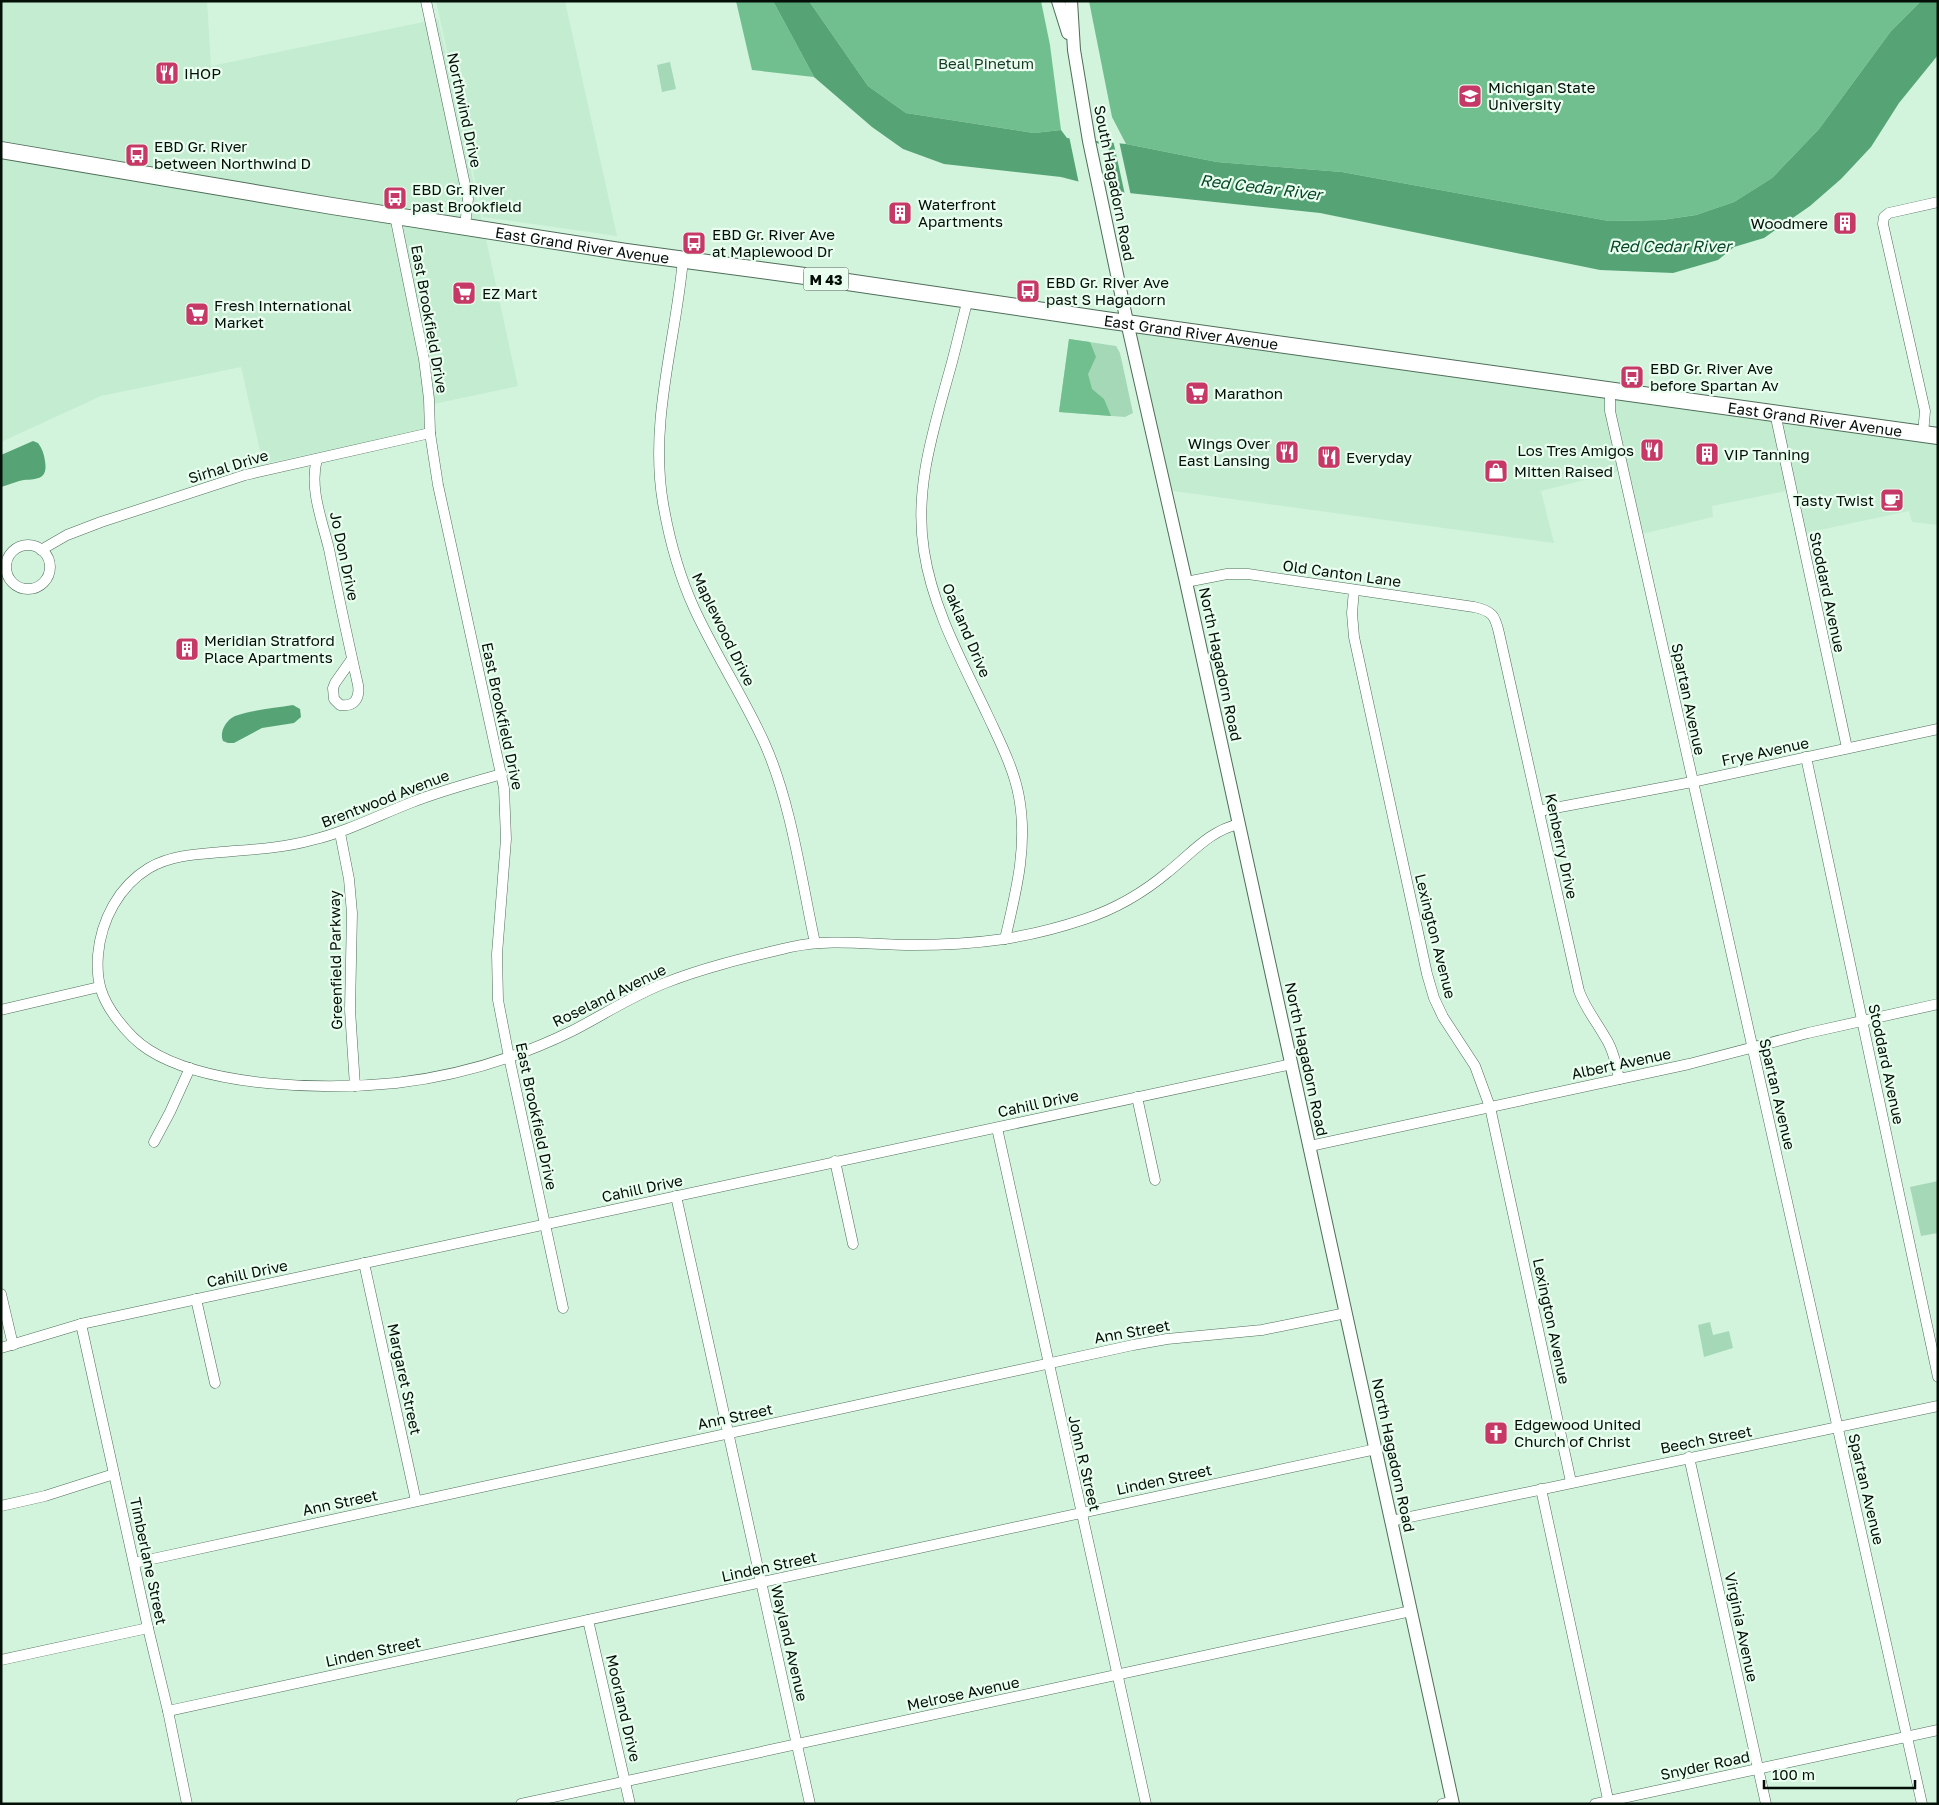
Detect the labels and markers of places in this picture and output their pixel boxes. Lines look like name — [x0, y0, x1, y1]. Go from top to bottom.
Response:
restaurant icon: IHOP — [154, 60, 180, 86]
place label: IHOP — [184, 64, 221, 82]
place label: Michigan State University — [1488, 78, 1596, 113]
school or university icon: Michigan State University — [1457, 83, 1483, 109]
place label: EBD Gr. River between Northwind D — [154, 137, 311, 172]
bus stop icon: EBD Gr. River between Northwind D — [124, 142, 150, 168]
place label: EBD Gr. River past Brookfield — [412, 180, 522, 215]
bus stop icon: EBD Gr. River past Brookfield — [382, 185, 408, 211]
place label: Waterfront Apartments — [918, 195, 1003, 230]
building icon: Waterfront Apartments — [887, 200, 913, 226]
building icon: Woodmere — [1832, 210, 1858, 236]
place label: Woodmere — [1751, 214, 1828, 232]
place label: EBD Gr. River Ave at Maplewood Dr — [712, 225, 835, 260]
bus stop icon: EBD Gr. River Ave at Maplewood Dr — [681, 230, 707, 256]
place label: EBD Gr. River Ave past S Hagadorn — [1046, 273, 1169, 308]
bus stop icon: EBD Gr. River Ave past S Hagadorn — [1015, 278, 1041, 304]
supermarket icon: EZ Mart — [451, 280, 477, 306]
place label: EZ Mart — [482, 284, 537, 302]
place label: Fresh International Market — [214, 296, 352, 331]
supermarket icon: Fresh International Market — [184, 301, 210, 327]
place label: EBD Gr. River Ave before Spartan Av — [1650, 359, 1779, 394]
bus stop icon: EBD Gr. River Ave before Spartan Av — [1619, 364, 1645, 390]
supermarket icon: Marathon — [1184, 380, 1210, 406]
place label: Marathon — [1214, 384, 1283, 402]
place label: Wings Over East Lansing — [1178, 434, 1270, 469]
restaurant icon: Los Tres Amigos — [1639, 437, 1665, 463]
restaurant icon: Wings Over East Lansing — [1274, 439, 1300, 465]
place label: Los Tres Amigos — [1517, 441, 1634, 459]
building icon: VIP Tanning — [1694, 441, 1720, 467]
restaurant icon: Everyday — [1316, 444, 1342, 470]
place label: VIP Tanning — [1724, 445, 1810, 463]
place label: Everyday — [1346, 448, 1413, 466]
shop icon: Mitten Raised — [1483, 458, 1509, 484]
place label: Mitten Raised — [1514, 462, 1613, 480]
cafe icon: Tasty Twist — [1879, 487, 1905, 513]
place label: Tasty Twist — [1793, 491, 1874, 509]
place label: Meridian Stratford Place Apartments — [204, 631, 335, 666]
building icon: Meridian Stratford Place Apartments — [174, 636, 200, 662]
place label: Edgewood United Church of Christ — [1514, 1415, 1641, 1450]
church icon: Edgewood United Church of Christ — [1483, 1420, 1509, 1446]

